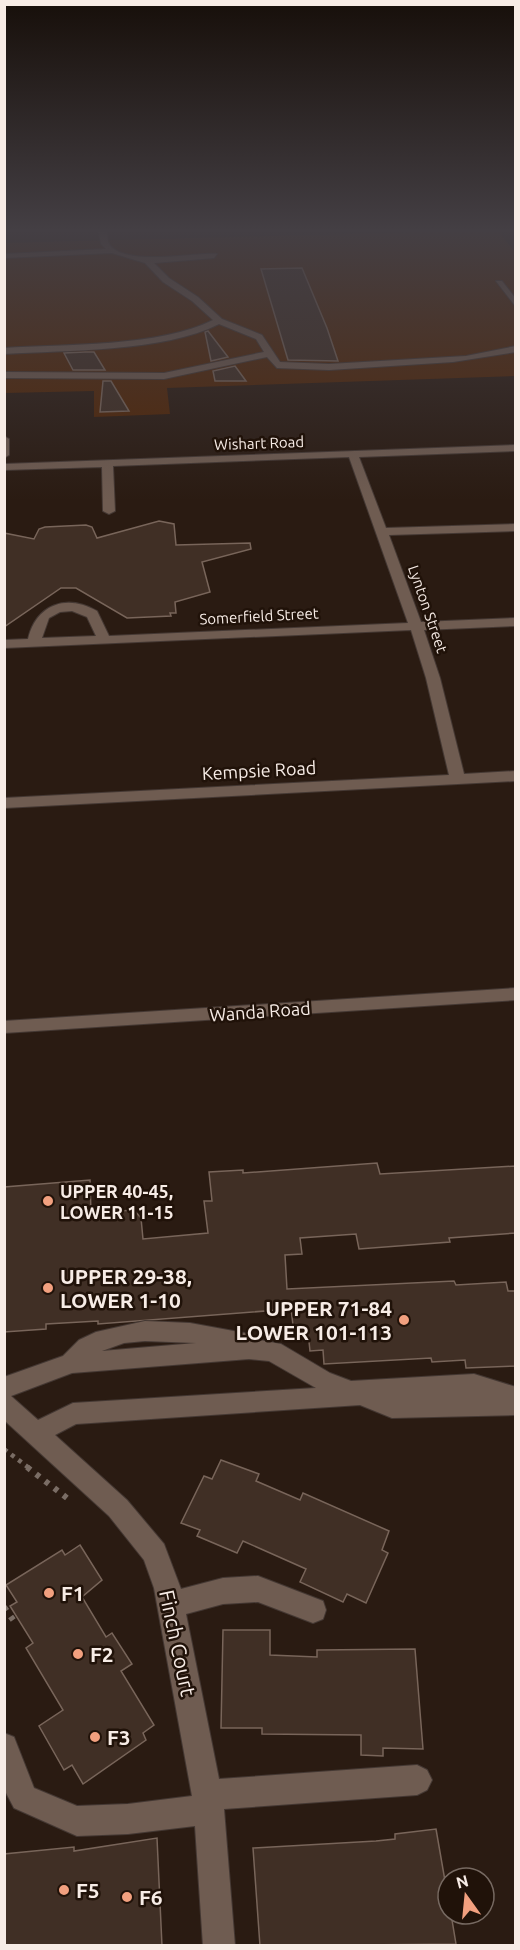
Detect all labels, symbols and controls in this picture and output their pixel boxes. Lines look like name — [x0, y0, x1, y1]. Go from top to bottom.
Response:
street label: Wishart Road — [214, 433, 304, 453]
street label: Lynton Street — [405, 563, 451, 655]
street label: Somerfield Street — [199, 604, 319, 628]
street label: Kempsie Road — [201, 757, 317, 783]
street label: Wanda Road — [209, 997, 311, 1025]
place label: UPPER 40-45, LOWER 11-15 — [60, 1181, 174, 1222]
marker: UPPER 40-45, LOWER 11-15 — [41, 1194, 55, 1208]
place label: UPPER 29-38, LOWER 1-10 — [60, 1264, 192, 1312]
marker: UPPER 29-38, LOWER 1-10 — [41, 1281, 55, 1295]
place label: UPPER 71-84 LOWER 101-113 — [236, 1296, 392, 1344]
marker: UPPER 71-84 LOWER 101-113 — [397, 1313, 411, 1327]
place label: F1 — [61, 1581, 85, 1605]
marker: F1 — [42, 1586, 56, 1600]
street label: Finch Court — [155, 1588, 201, 1698]
place label: F2 — [90, 1642, 114, 1666]
marker: F2 — [71, 1647, 85, 1661]
place label: F3 — [107, 1725, 131, 1749]
marker: F3 — [88, 1730, 102, 1744]
north arrow — [436, 1866, 496, 1926]
text: N — [454, 1871, 470, 1892]
place label: F5 — [76, 1878, 100, 1902]
marker: F5 — [57, 1883, 71, 1897]
place label: F6 — [139, 1885, 163, 1909]
marker: F6 — [120, 1890, 134, 1904]

